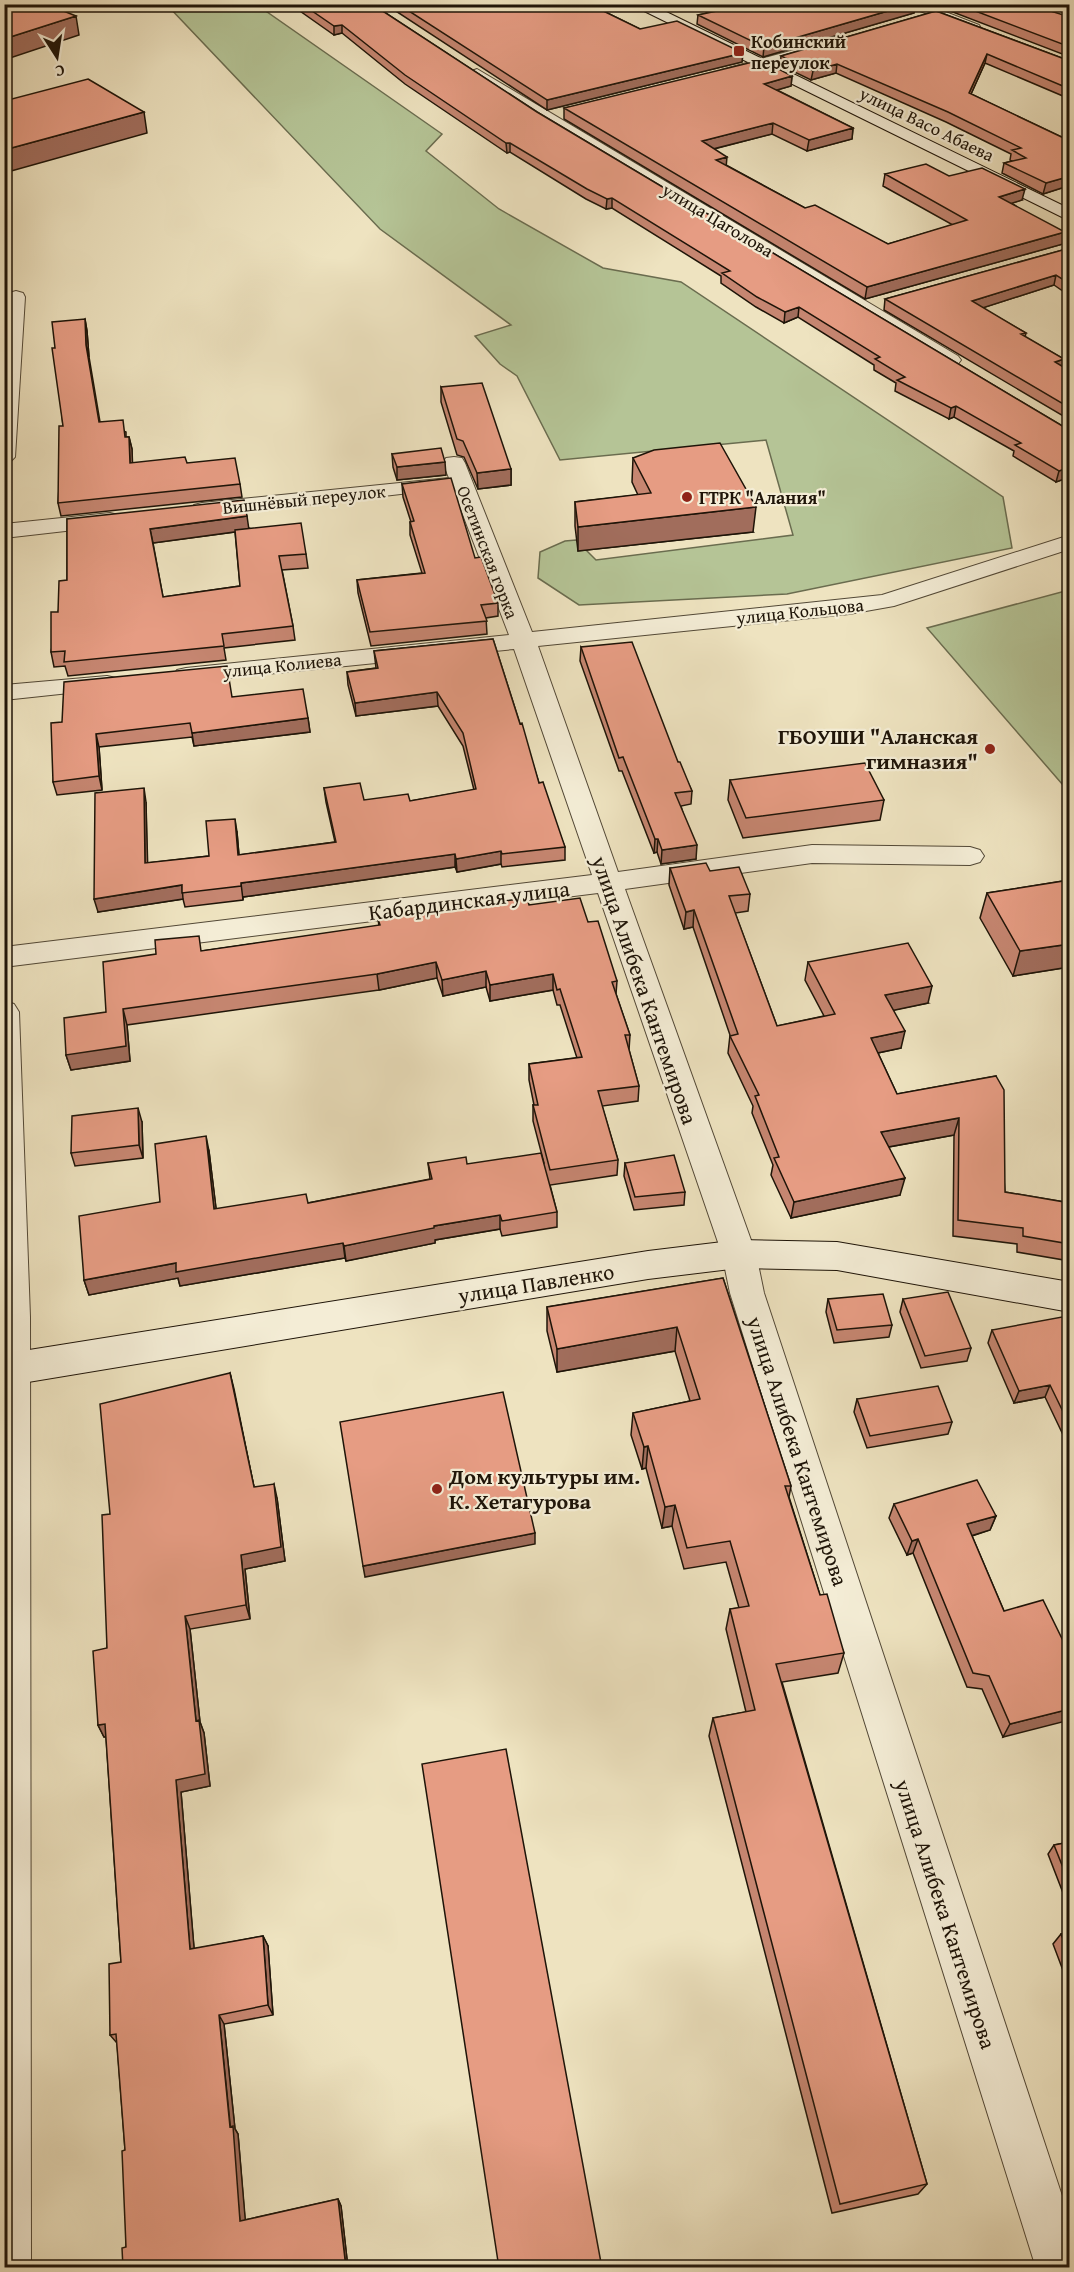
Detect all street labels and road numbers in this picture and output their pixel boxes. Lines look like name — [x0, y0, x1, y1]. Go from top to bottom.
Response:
street label: улица Васо Абаева — [854, 79, 999, 169]
street label: улица Цаголова — [656, 175, 779, 264]
street label: Вишнёвый переулок — [221, 477, 387, 521]
street label: Осетинская горка — [450, 481, 526, 623]
street label: улица Кольцова — [734, 591, 865, 631]
street label: улица Колиева — [220, 645, 343, 685]
street label: улица Алибека Кантемирова — [584, 851, 706, 1129]
street label: Кабардинская улица — [367, 872, 572, 928]
street label: улица Павленко — [455, 1255, 616, 1311]
street label: улица Алибека Кантемирова — [739, 1311, 857, 1591]
street label: улица Алибека Кантемирова — [887, 1774, 1005, 2054]

